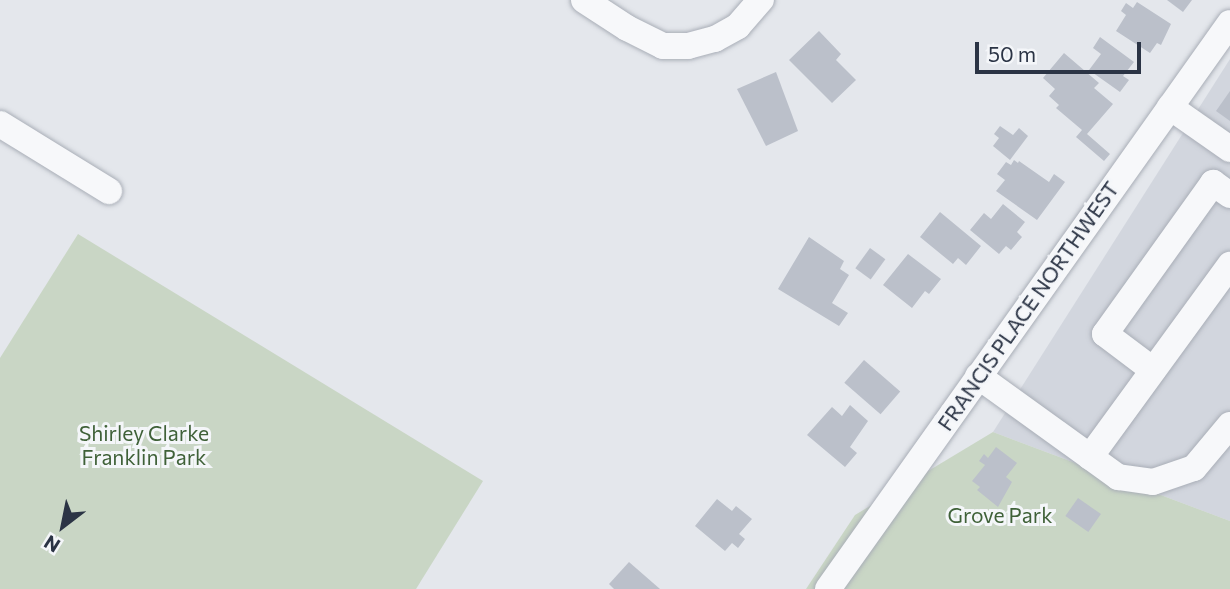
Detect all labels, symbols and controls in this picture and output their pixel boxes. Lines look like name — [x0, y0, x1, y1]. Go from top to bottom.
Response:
scale bar — [978, 28, 1144, 72]
text: 50 m — [988, 41, 1036, 66]
street label: FRANCIS PLACE NORTHWEST — [932, 177, 1124, 435]
park label: Shirley Clarke Franklin Park — [79, 420, 209, 470]
north arrow — [28, 491, 98, 561]
park label: Grove Park — [947, 502, 1053, 528]
text: N — [39, 531, 64, 558]

